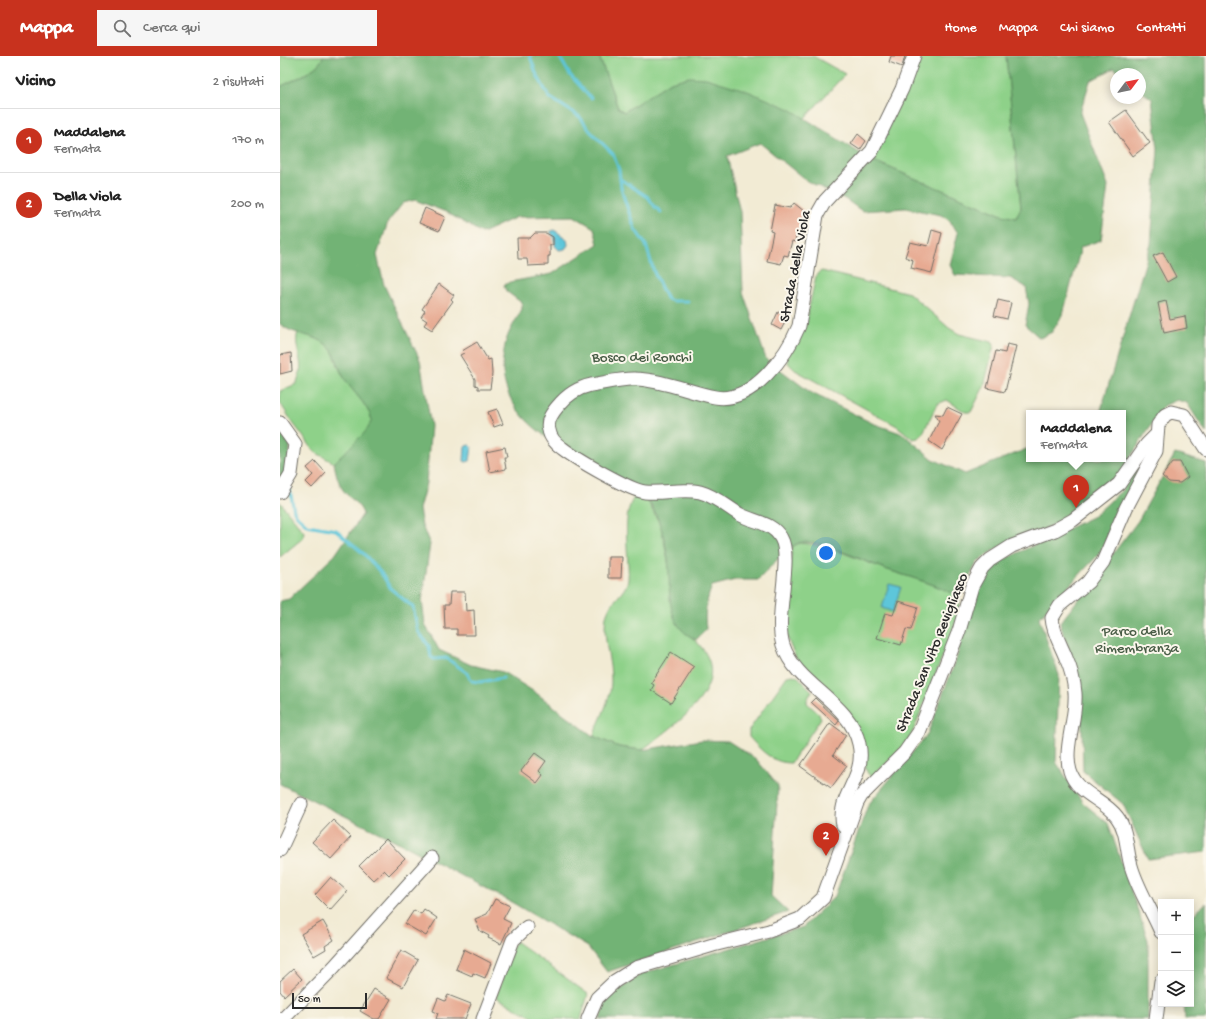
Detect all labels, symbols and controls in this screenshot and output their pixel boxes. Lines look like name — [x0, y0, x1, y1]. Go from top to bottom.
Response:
search box — [97, 10, 377, 46]
text: Mappa — [20, 17, 73, 40]
icon: search — [111, 17, 133, 39]
text: Cerca qui — [143, 19, 200, 37]
text: Home — [944, 20, 977, 37]
text: Mappa — [999, 20, 1038, 37]
text: Chi siamo — [1060, 20, 1115, 37]
text: Contatti — [1137, 20, 1186, 37]
north arrow — [1110, 68, 1146, 104]
text: Vicino — [16, 72, 56, 92]
text: 2 risultati — [213, 75, 264, 90]
text: Maddalena — [54, 124, 125, 142]
text: 1 — [26, 133, 32, 148]
text: 170 m — [232, 133, 264, 148]
text: Fermata — [54, 142, 101, 157]
text: Della Viola — [54, 188, 121, 206]
text: 2 — [26, 197, 32, 212]
text: 200 m — [231, 197, 264, 212]
text: Fermata — [54, 206, 101, 221]
street label: Strada della Viola — [776, 208, 816, 324]
park label: Bosco dei Ronchi — [591, 349, 692, 367]
popup — [1026, 410, 1126, 462]
text: Maddalena — [1040, 420, 1112, 438]
text: Fermata — [1040, 438, 1087, 453]
pin: 1 — [1063, 475, 1089, 508]
your location — [816, 543, 836, 563]
street label: Strada San Vito Revigliasco — [893, 571, 973, 735]
park label: Parco della Rimembranza — [1095, 623, 1180, 658]
pin: 2 — [813, 823, 839, 856]
map controls — [1158, 899, 1194, 1007]
button: + — [1158, 899, 1194, 935]
button: − — [1158, 935, 1194, 971]
button: layers — [1158, 971, 1194, 1007]
scale bar — [292, 991, 367, 1010]
text: 50 m — [298, 994, 320, 1006]

